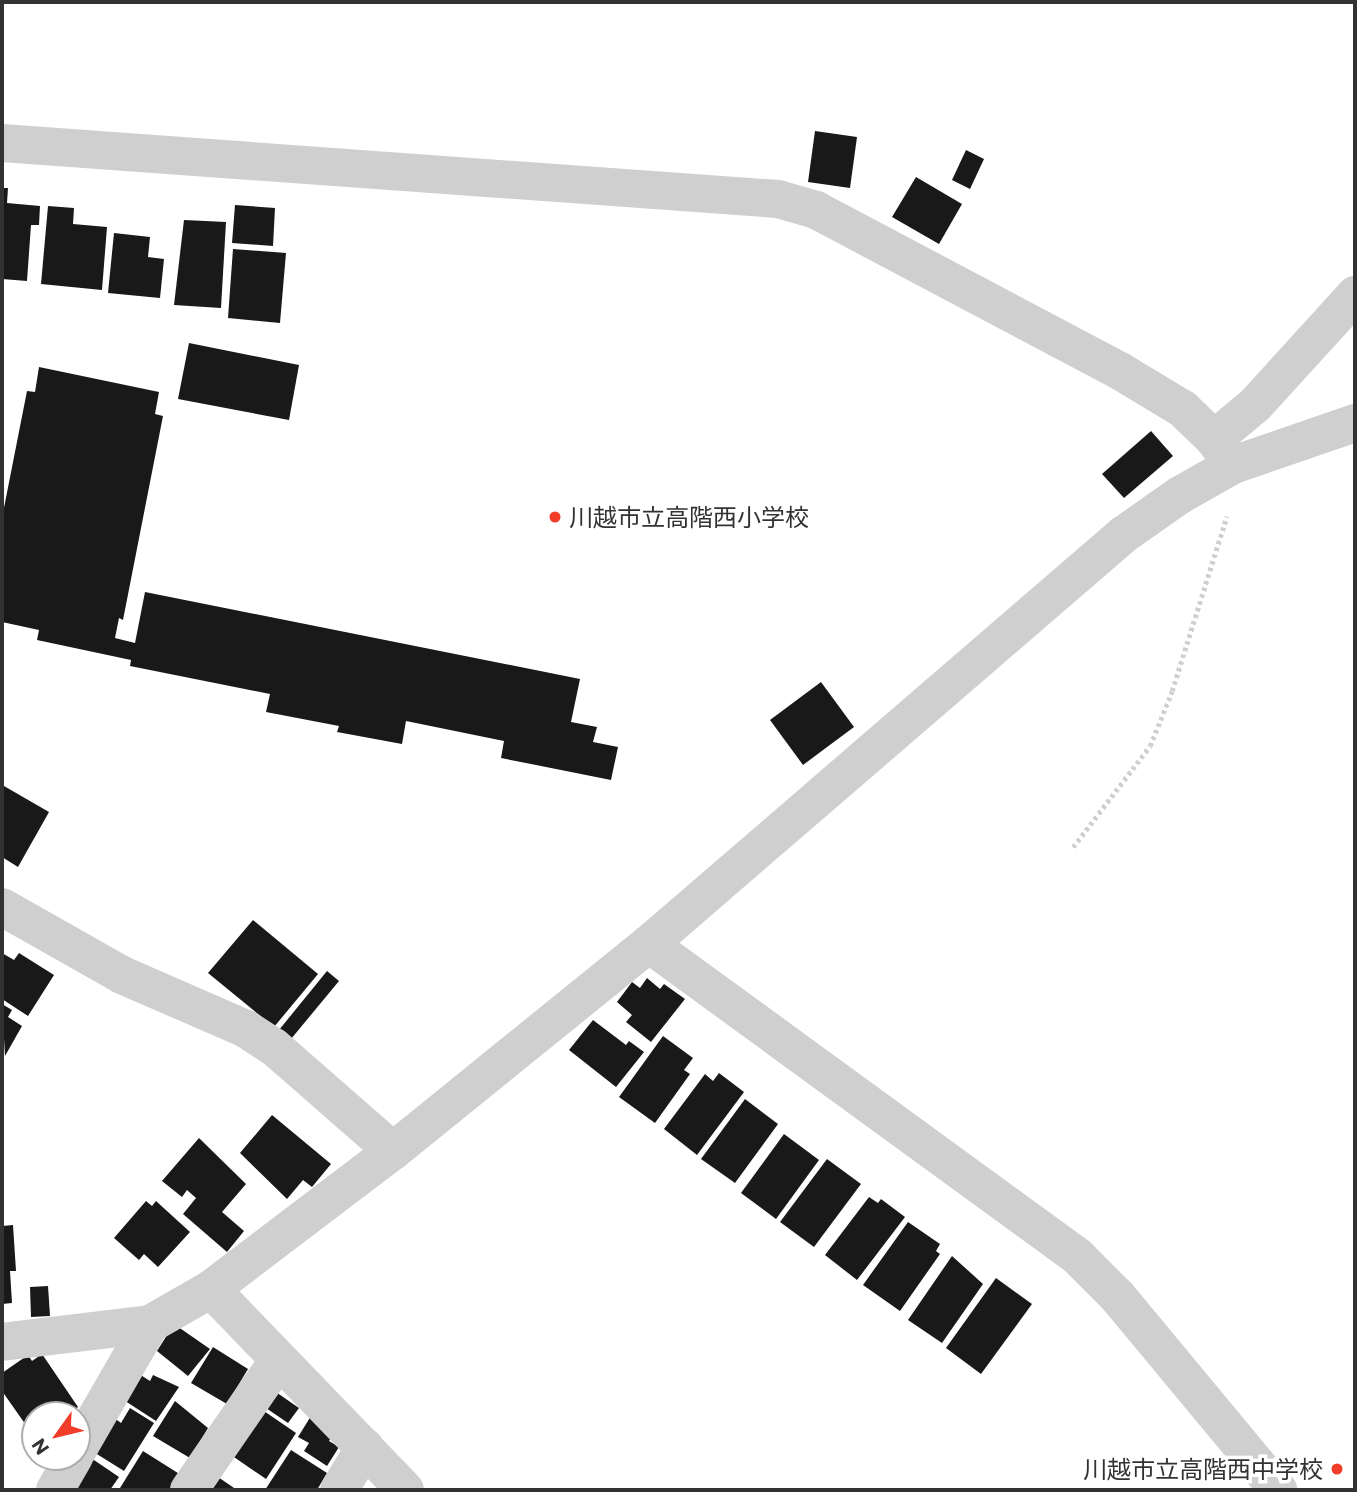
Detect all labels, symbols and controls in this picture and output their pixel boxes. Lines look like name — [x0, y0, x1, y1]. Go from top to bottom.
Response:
place label: 川越市立高階西小学校 — [569, 503, 809, 531]
marker: 川越市立高階西小学校 — [547, 509, 563, 525]
north arrow — [21, 1401, 91, 1471]
text: N — [26, 1435, 53, 1459]
place label: 川越市立高階西中学校 — [1083, 1455, 1323, 1483]
marker: 川越市立高階西中学校 — [1329, 1461, 1345, 1477]

